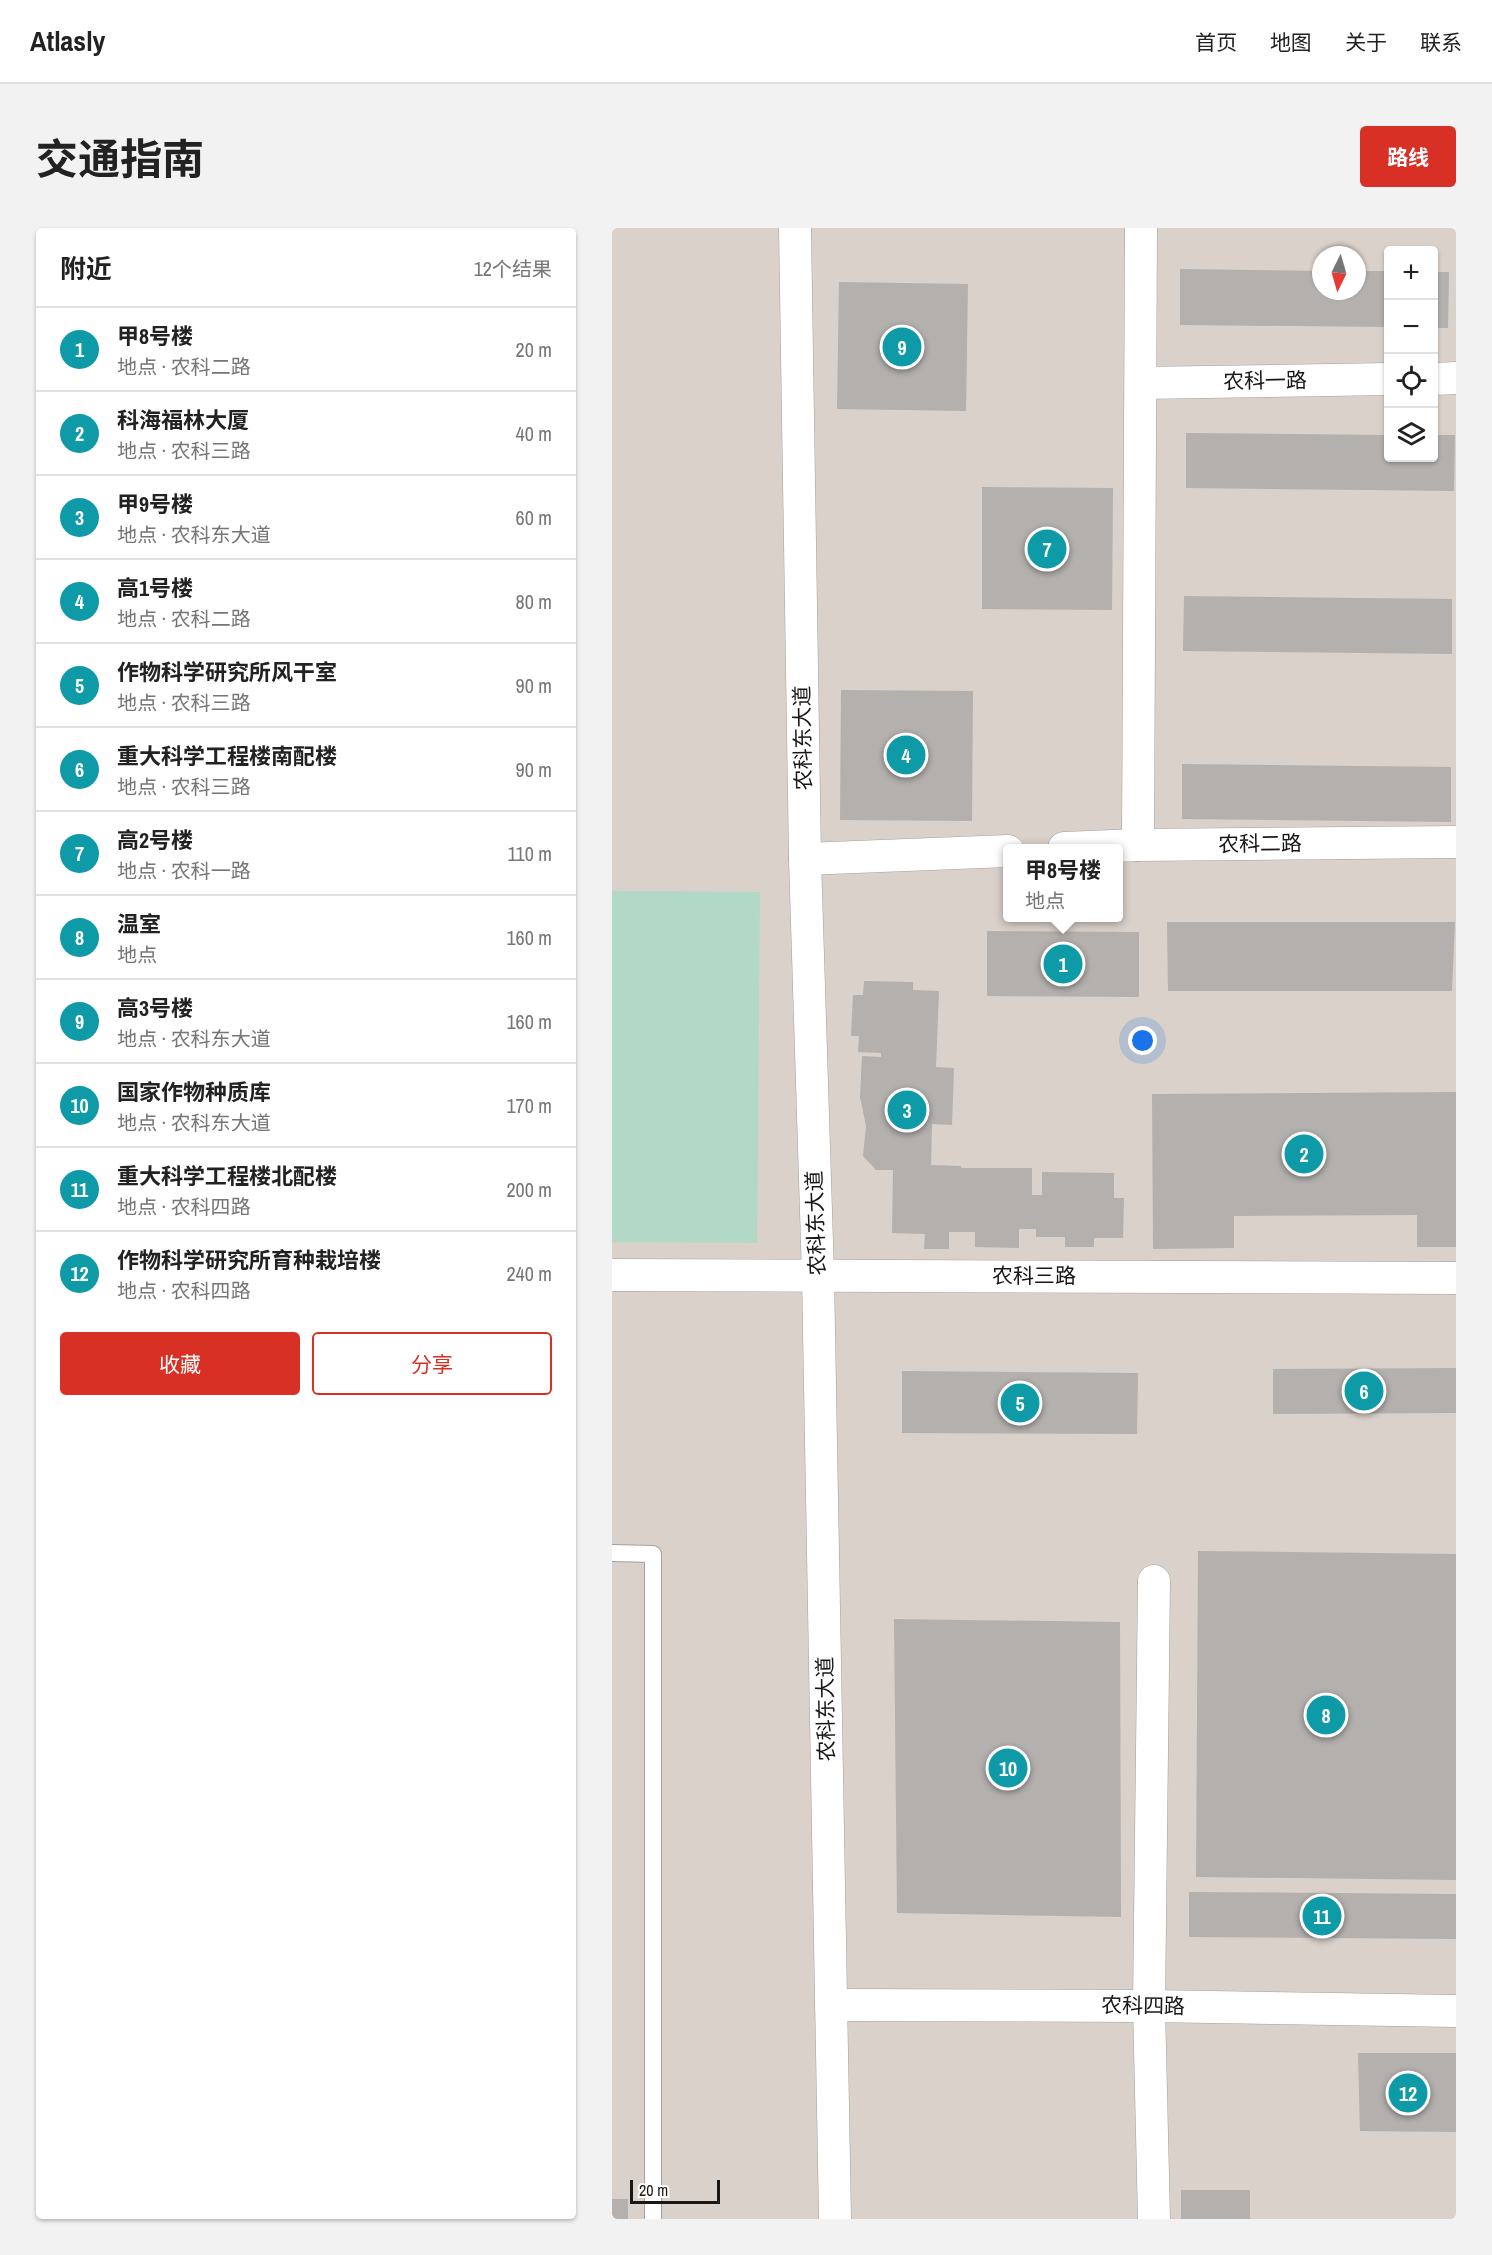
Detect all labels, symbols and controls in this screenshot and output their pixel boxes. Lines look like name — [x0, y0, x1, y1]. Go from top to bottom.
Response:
text: Atlasly — [30, 22, 105, 60]
text: 首页 — [1195, 28, 1237, 57]
text: 地图 — [1270, 28, 1312, 57]
text: 关于 — [1345, 28, 1387, 57]
text: 联系 — [1420, 28, 1462, 57]
button: 路线 — [1360, 126, 1456, 187]
text: 交通指南 — [36, 131, 204, 187]
north arrow — [1312, 246, 1366, 300]
map controls — [1384, 246, 1438, 462]
button: + — [1384, 246, 1438, 300]
text: 附近 — [60, 251, 112, 286]
text: 12个结果 — [474, 255, 552, 282]
button: − — [1384, 300, 1438, 354]
text: 甲8号楼 — [117, 321, 193, 351]
pin: 9 — [882, 324, 922, 370]
text: 1 — [75, 336, 84, 363]
text: 20 m — [516, 336, 552, 363]
text: 地点 · 农科二路 — [117, 353, 251, 380]
button: locate — [1384, 354, 1438, 408]
street label: 农科一路 — [1223, 365, 1307, 396]
text: 科海福林大厦 — [117, 405, 249, 435]
button: layers — [1384, 408, 1438, 462]
text: 2 — [75, 420, 84, 447]
text: 40 m — [516, 420, 552, 447]
text: 地点 · 农科三路 — [117, 437, 251, 464]
text: 甲9号楼 — [117, 489, 193, 519]
text: 3 — [75, 504, 84, 531]
text: 60 m — [516, 504, 552, 531]
text: 地点 · 农科东大道 — [117, 521, 271, 548]
pin: 7 — [1028, 526, 1066, 572]
text: 高1号楼 — [117, 573, 193, 603]
text: 4 — [75, 588, 84, 615]
text: 80 m — [516, 588, 552, 615]
text: 地点 · 农科二路 — [117, 605, 251, 632]
text: 作物科学研究所风干室 — [117, 657, 337, 687]
text: 5 — [75, 672, 84, 699]
text: 90 m — [516, 672, 552, 699]
street label: 农科东大道 — [787, 685, 818, 791]
text: 地点 · 农科三路 — [117, 689, 251, 716]
pin: 4 — [886, 732, 926, 778]
text: 重大科学工程楼南配楼 — [117, 741, 337, 771]
text: 6 — [75, 756, 84, 783]
text: 90 m — [516, 756, 552, 783]
text: 地点 · 农科三路 — [117, 773, 251, 800]
text: 高2号楼 — [117, 825, 193, 855]
street label: 农科二路 — [1218, 828, 1302, 859]
text: 7 — [75, 840, 84, 867]
text: 110 m — [508, 840, 552, 867]
popup — [1003, 844, 1123, 922]
text: 甲8号楼 — [1025, 855, 1101, 885]
text: 地点 · 农科一路 — [117, 857, 251, 884]
text: 地点 — [1025, 887, 1065, 914]
text: 温室 — [117, 909, 161, 939]
text: 8 — [75, 924, 84, 951]
text: 160 m — [506, 924, 552, 951]
text: 地点 — [117, 941, 157, 968]
pin: 1 — [1044, 942, 1082, 986]
text: 高3号楼 — [117, 993, 193, 1023]
text: 9 — [75, 1008, 84, 1035]
text: 160 m — [506, 1008, 552, 1035]
text: 地点 · 农科东大道 — [117, 1025, 271, 1052]
your location — [1128, 1026, 1157, 1055]
text: 国家作物种质库 — [117, 1077, 271, 1107]
pin: 3 — [888, 1088, 926, 1132]
text: 10 — [70, 1092, 89, 1119]
text: 170 m — [506, 1092, 552, 1119]
text: 地点 · 农科东大道 — [117, 1109, 271, 1136]
pin: 2 — [1284, 1132, 1324, 1176]
text: 重大科学工程楼北配楼 — [117, 1161, 337, 1191]
street label: 农科东大道 — [799, 1170, 832, 1276]
text: 11 — [71, 1176, 88, 1203]
text: 200 m — [506, 1176, 552, 1203]
text: 地点 · 农科四路 — [117, 1193, 251, 1220]
text: 作物科学研究所育种栽培楼 — [117, 1245, 381, 1275]
text: 12 — [70, 1260, 89, 1287]
text: 240 m — [506, 1260, 552, 1287]
street label: 农科三路 — [992, 1261, 1076, 1290]
text: 地点 · 农科四路 — [117, 1277, 251, 1304]
button: 收藏 — [60, 1332, 300, 1395]
button: 分享 — [312, 1332, 552, 1395]
pin: 6 — [1344, 1368, 1383, 1414]
pin: 5 — [1000, 1380, 1040, 1426]
street label: 农科东大道 — [810, 1656, 841, 1762]
pin: 8 — [1306, 1692, 1346, 1738]
pin: 10 — [988, 1746, 1028, 1790]
pin: 11 — [1302, 1894, 1342, 1938]
street label: 农科四路 — [1101, 1990, 1185, 2021]
pin: 12 — [1388, 2070, 1428, 2116]
scale bar — [630, 2177, 720, 2204]
text: 20 m — [639, 2179, 668, 2201]

